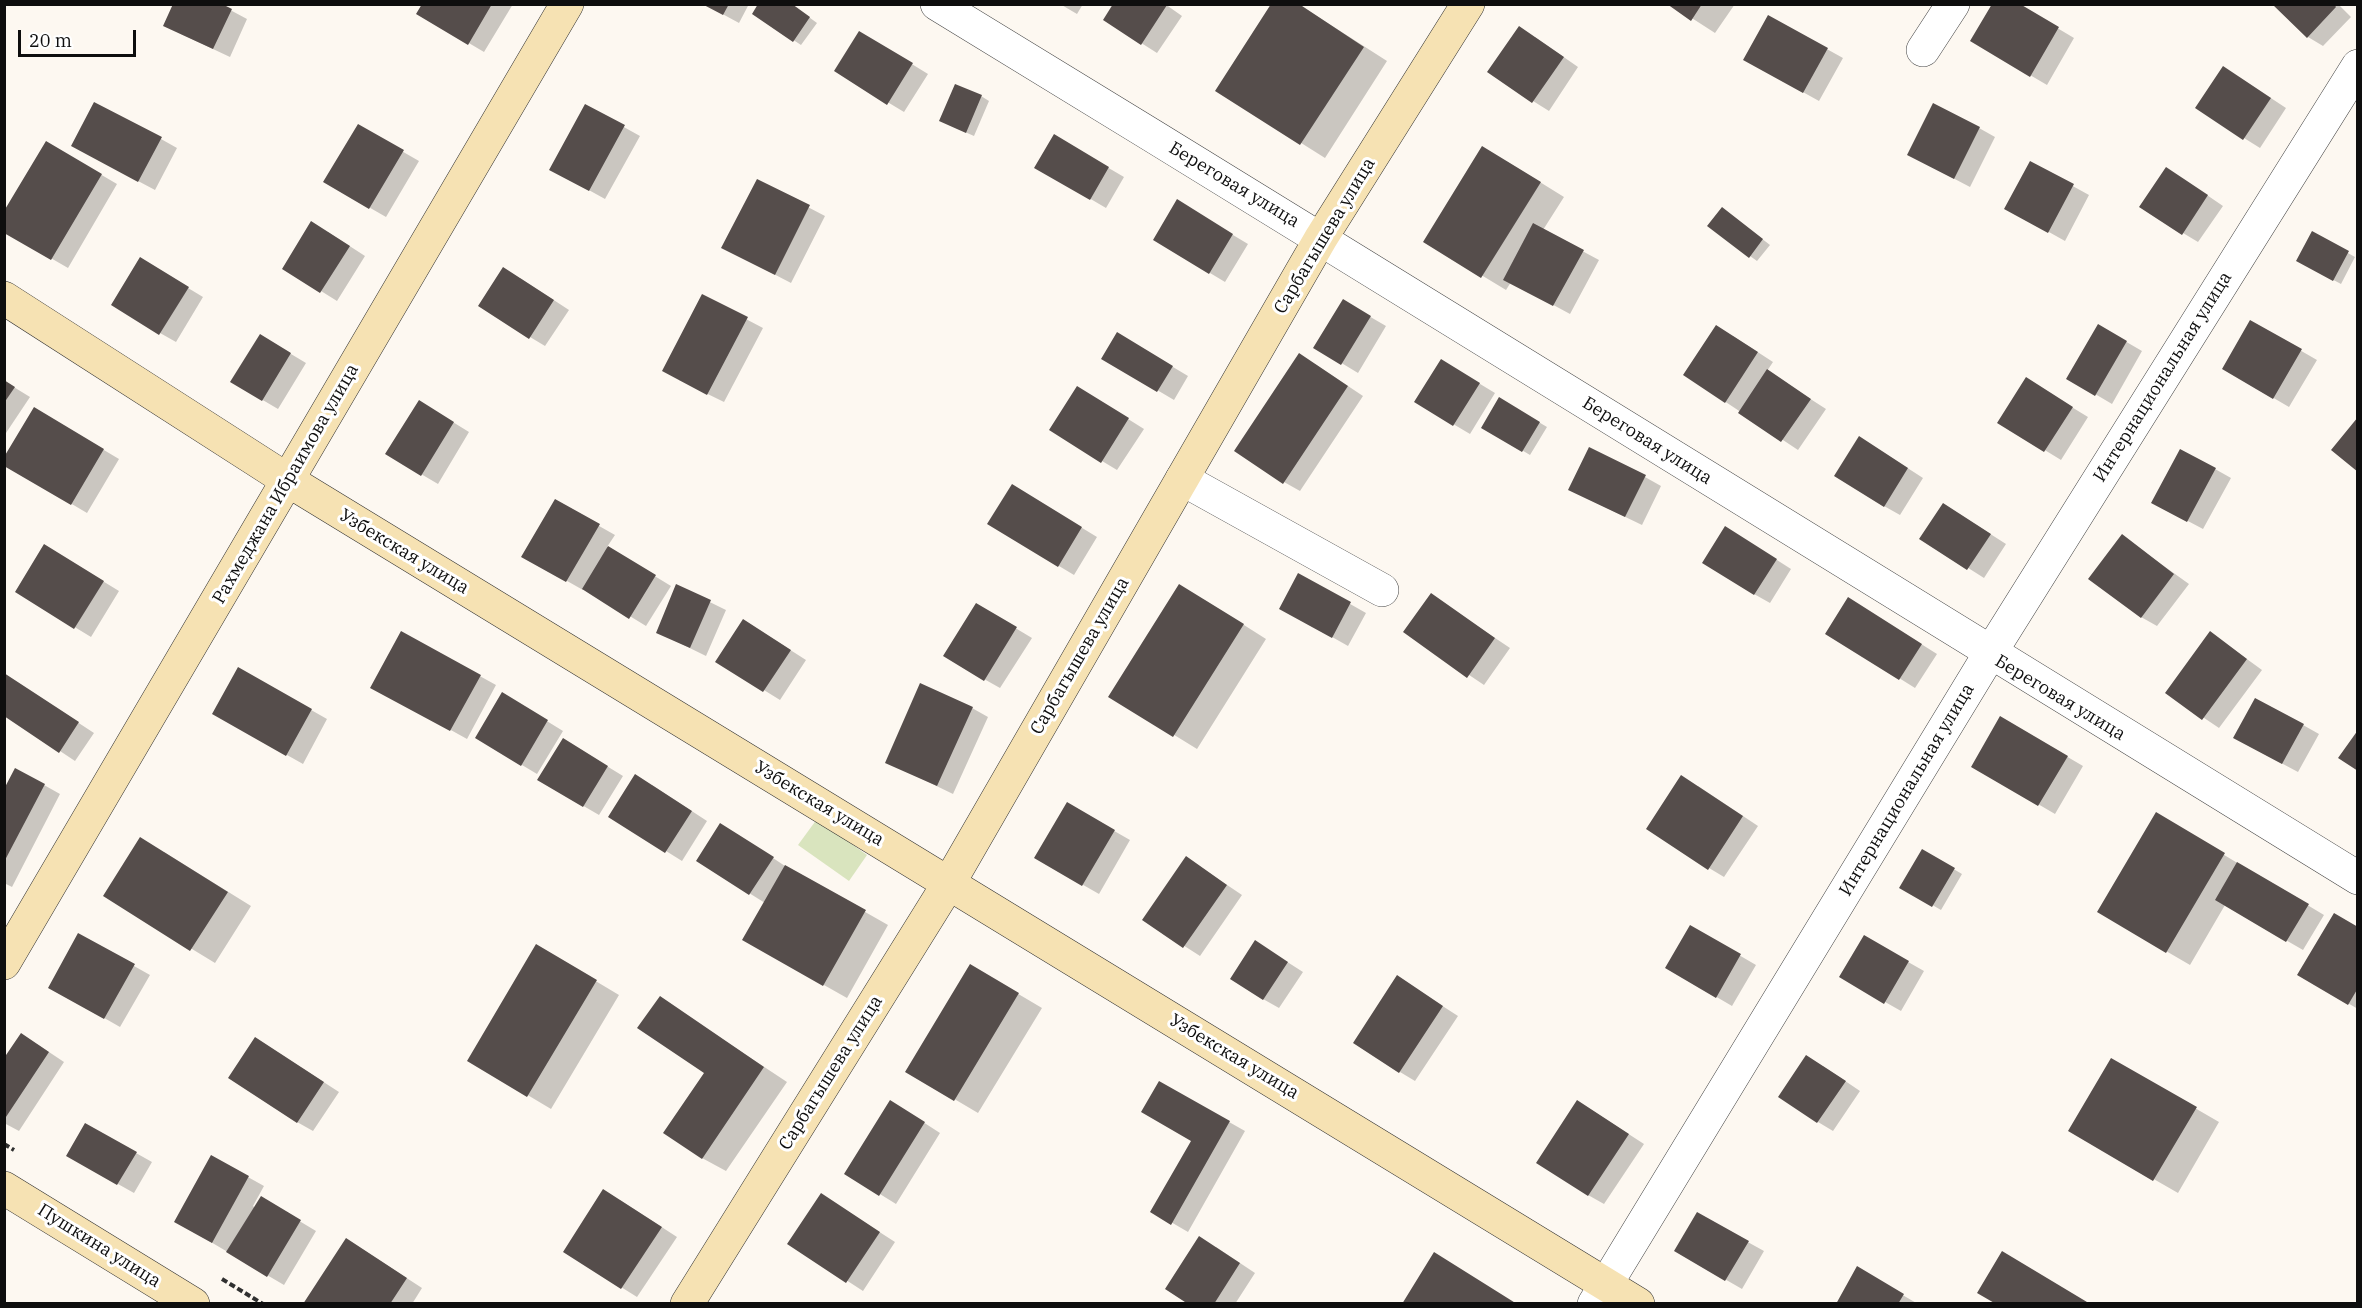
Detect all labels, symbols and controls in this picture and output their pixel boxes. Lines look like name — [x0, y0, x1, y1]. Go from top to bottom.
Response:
scale bar — [21, 18, 140, 56]
text: 20 m — [29, 29, 72, 52]
street label: Береговая улица — [1165, 137, 1303, 233]
street label: Сарбагышева улица — [1270, 154, 1380, 318]
street label: Интернациональная улица — [2089, 268, 2237, 486]
street label: Рахмеджана Ибраимова улица — [208, 360, 364, 608]
street label: Береговая улица — [1578, 392, 1716, 490]
street label: Узбекская улица — [335, 505, 473, 599]
street label: Сарбагышева улица — [1026, 573, 1134, 739]
street label: Береговая улица — [1991, 650, 2129, 746]
street label: Интернациональная улица — [1835, 680, 1979, 900]
street label: Узбекская улица — [750, 757, 888, 851]
street label: Сарбагышева улица — [775, 992, 887, 1154]
street label: Узбекская улица — [1165, 1010, 1303, 1104]
street label: Пушкина улица — [33, 1199, 165, 1293]

